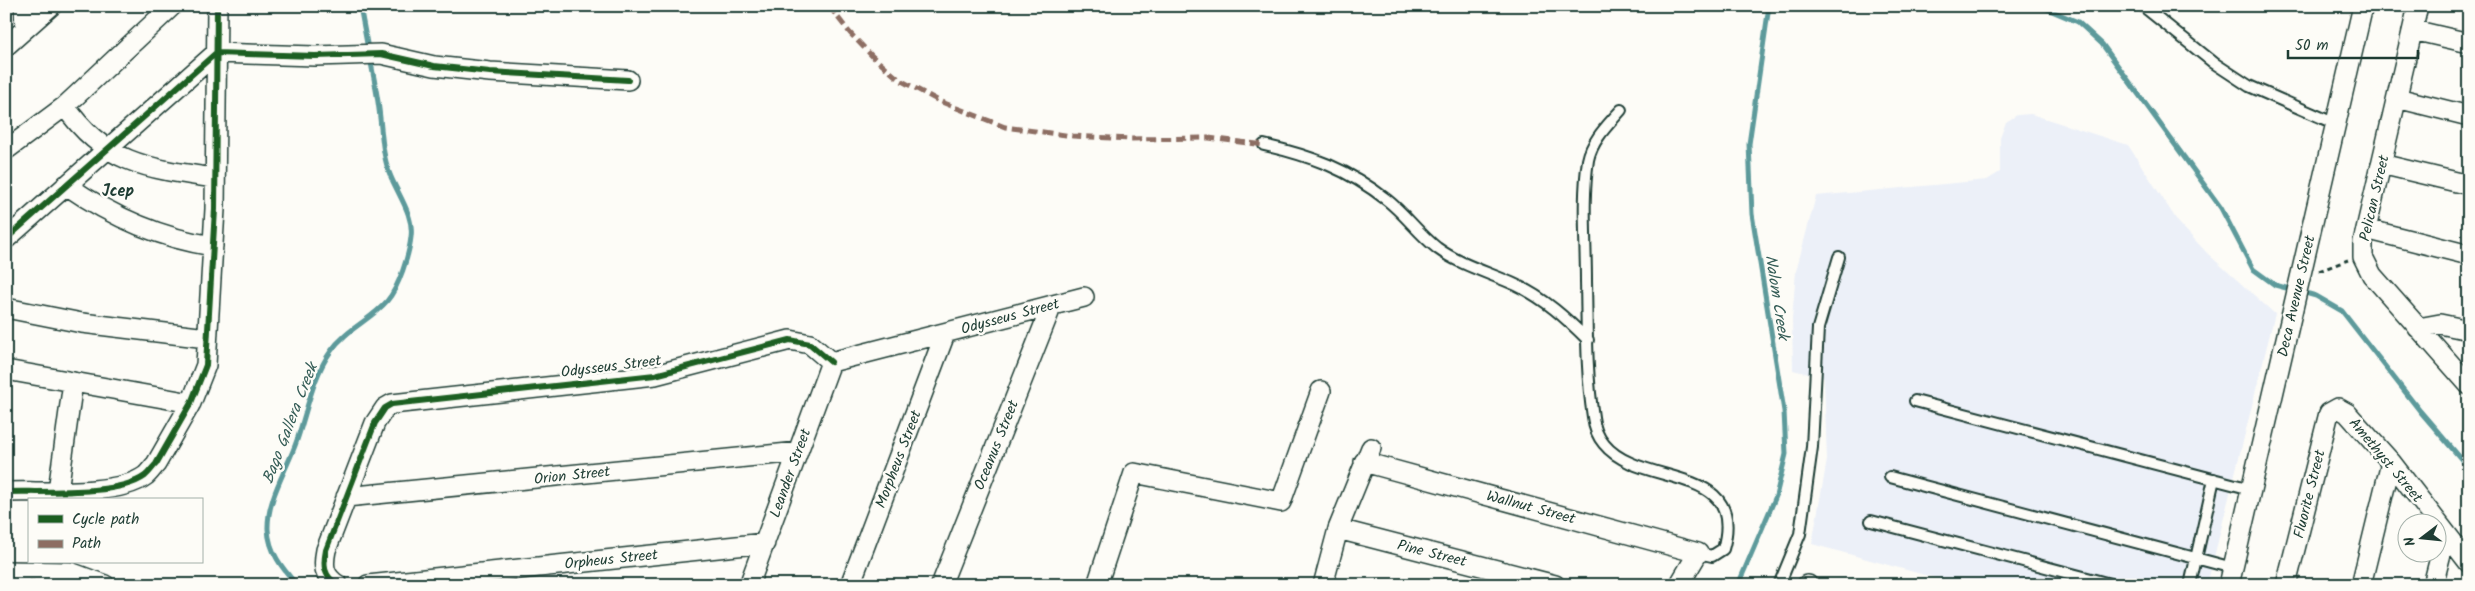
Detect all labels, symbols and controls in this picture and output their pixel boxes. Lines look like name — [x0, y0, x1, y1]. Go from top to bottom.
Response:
scale bar — [2288, 28, 2418, 60]
text: 50 m — [2295, 34, 2329, 58]
street label: Pelican Street — [2353, 153, 2397, 244]
district label: Jcep — [102, 179, 134, 204]
street label: Deca Avenue Street — [2271, 233, 2323, 360]
water label: Nalom Creek — [1757, 253, 1796, 344]
street label: Odysseus Street — [958, 292, 1062, 342]
street label: Odysseus Street — [560, 349, 663, 385]
water label: Bago Gallera Creek — [256, 357, 326, 487]
street label: Oceanus Street — [968, 397, 1026, 494]
street label: Morpheus Street — [869, 407, 929, 512]
street label: Amethyst Street — [2342, 413, 2428, 509]
street label: Leander Street — [764, 425, 818, 521]
street label: Fluorite Street — [2287, 447, 2333, 541]
street label: Orion Street — [533, 460, 612, 492]
street label: Wallnut Street — [1484, 485, 1578, 531]
legend — [28, 498, 202, 564]
text: Cycle path — [72, 508, 139, 532]
north arrow — [2398, 514, 2448, 564]
text: Path — [72, 532, 101, 556]
street label: Pine Street — [1395, 534, 1469, 574]
text: N — [2399, 534, 2422, 549]
street label: Orpheus Street — [563, 543, 659, 577]

